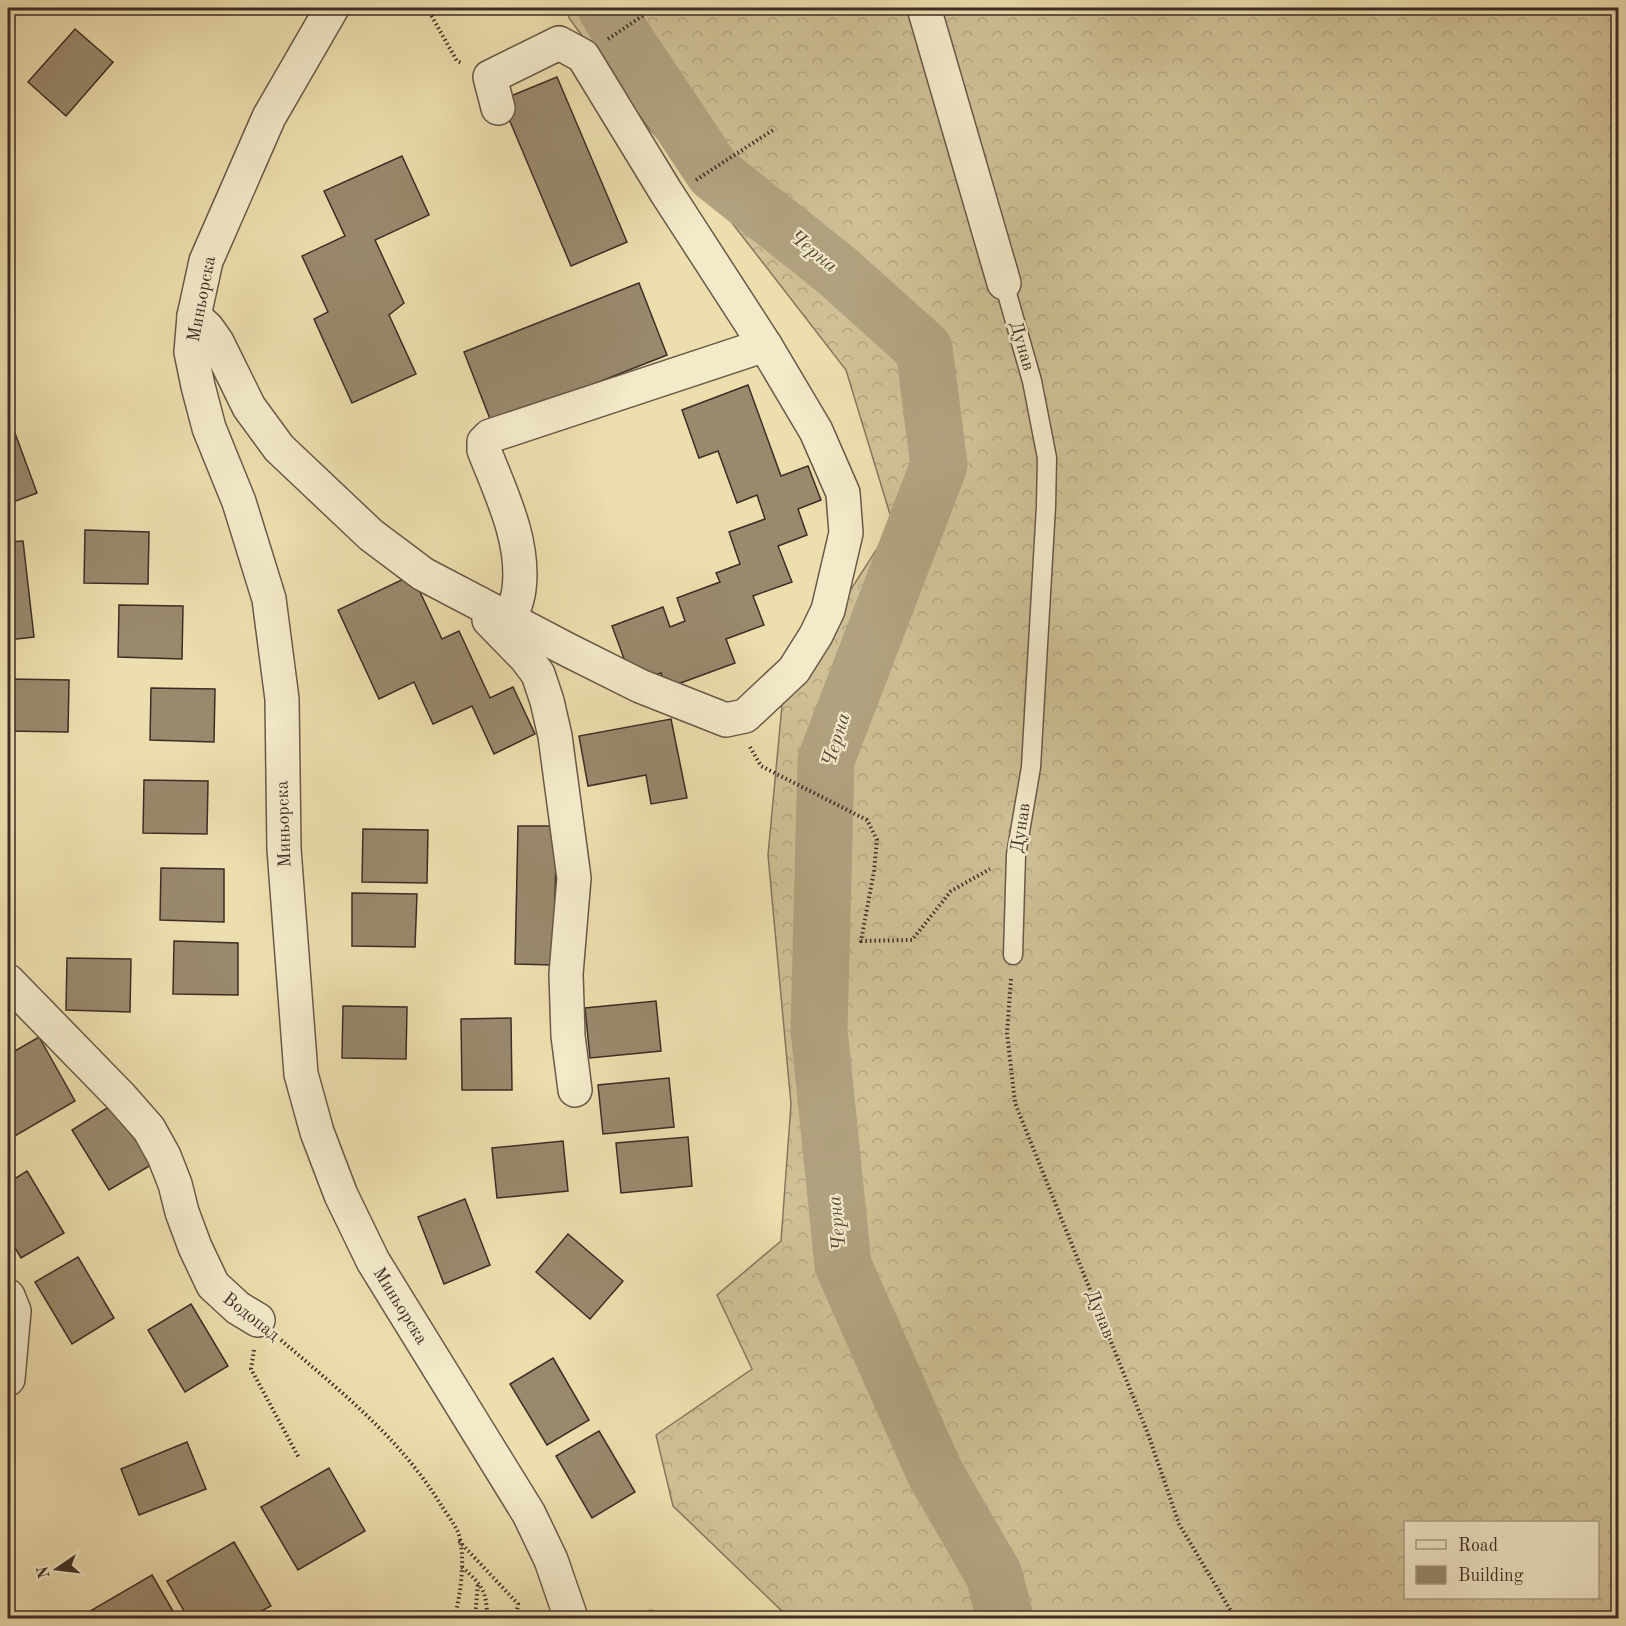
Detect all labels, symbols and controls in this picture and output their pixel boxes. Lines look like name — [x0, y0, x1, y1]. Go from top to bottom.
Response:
water label: Черна — [785, 227, 841, 277]
street label: Миньорска — [185, 254, 219, 343]
street label: Дунав — [1006, 319, 1038, 373]
water label: Черна — [819, 710, 855, 769]
street label: Миньорска — [273, 780, 295, 868]
street label: Дунав — [1008, 802, 1034, 854]
water label: Черна — [825, 1194, 851, 1252]
street label: Миньорска — [369, 1264, 431, 1348]
street label: Дунав — [1082, 1287, 1118, 1341]
street label: Водопад — [219, 1290, 283, 1345]
legend — [1404, 1521, 1599, 1599]
text: Road — [1458, 1537, 1498, 1555]
north arrow — [27, 1539, 87, 1599]
text: N — [35, 1564, 54, 1580]
text: Building — [1458, 1567, 1524, 1585]

